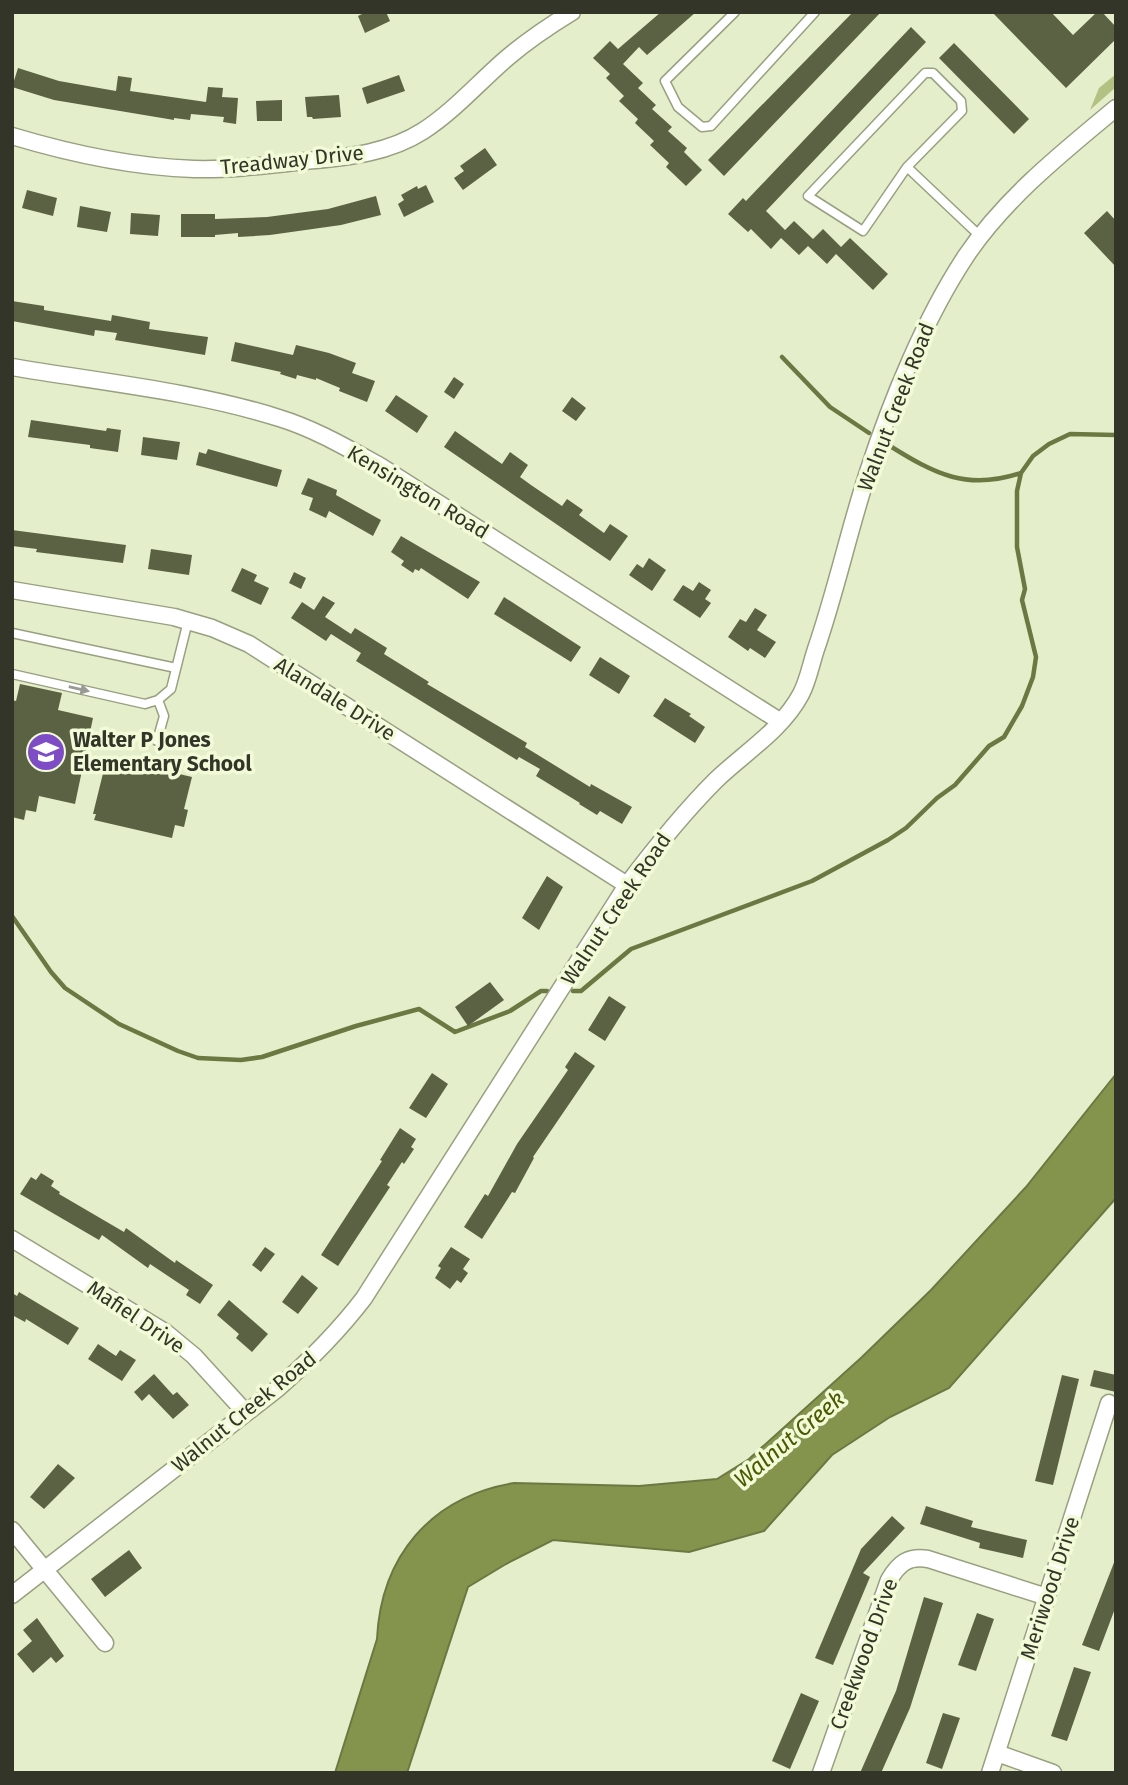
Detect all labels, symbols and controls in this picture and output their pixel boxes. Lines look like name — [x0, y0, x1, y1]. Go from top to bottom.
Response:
street label: Treadway Drive — [219, 140, 365, 180]
street label: Walnut Creek Road — [852, 319, 940, 495]
street label: Kensington Road — [342, 439, 494, 545]
street label: Alandale Drive — [270, 651, 400, 747]
one-way arrow — [68, 684, 90, 695]
place label: Walter P Jones Elementary School — [73, 727, 252, 777]
school or university icon: Walter P Jones Elementary School — [25, 731, 67, 773]
street label: Walnut Creek Road — [555, 828, 677, 990]
street label: Mafiel Drive — [82, 1275, 190, 1359]
street label: Walnut Creek Road — [167, 1346, 321, 1478]
water label: Walnut Creek — [728, 1385, 850, 1493]
street label: Meriwood Drive — [1015, 1513, 1085, 1663]
street label: Creekwood Drive — [825, 1575, 903, 1733]

